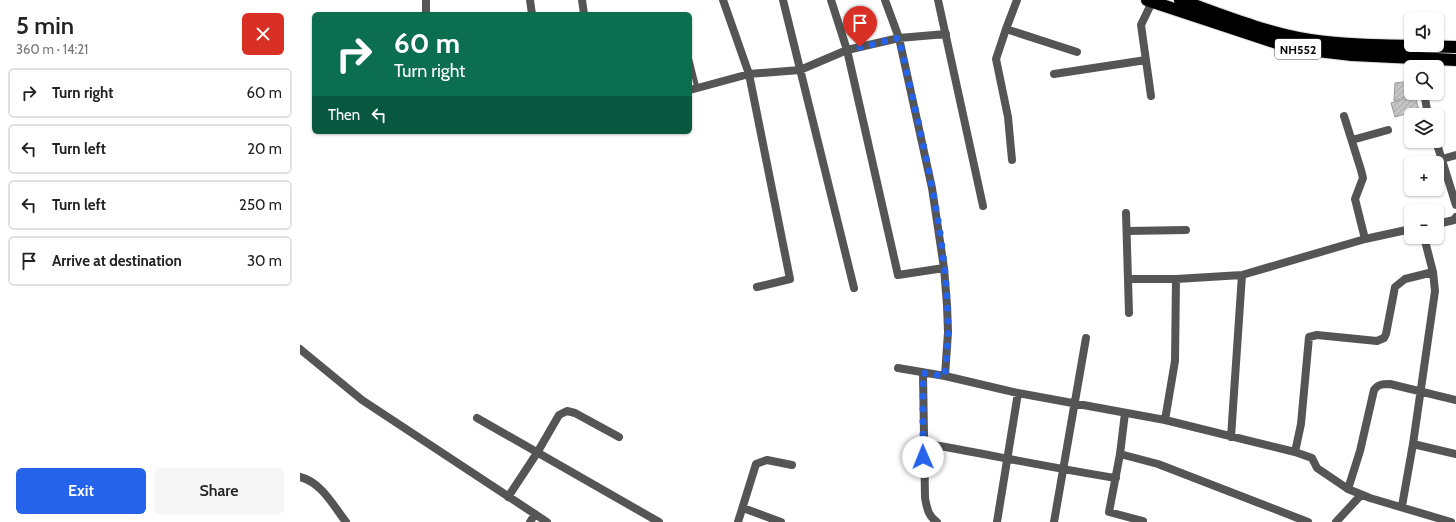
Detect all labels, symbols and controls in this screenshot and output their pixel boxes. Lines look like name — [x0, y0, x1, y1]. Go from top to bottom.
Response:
pin — [843, 6, 877, 47]
text: 5 min — [16, 11, 74, 40]
icon: arrive — [849, 12, 871, 34]
map controls — [1404, 12, 1444, 244]
button: sound — [1404, 12, 1444, 52]
button: close — [242, 13, 284, 55]
text: 60 m — [394, 26, 460, 60]
icon: right — [328, 28, 380, 80]
road number: NH552 — [1275, 39, 1321, 59]
text: 360 m · 14:21 — [16, 41, 88, 57]
text: Turn right — [394, 60, 465, 82]
button: search — [1404, 60, 1444, 100]
icon: right — [18, 82, 40, 104]
text: Turn right — [52, 84, 113, 102]
text: 60 m — [246, 84, 282, 102]
icon: left — [368, 104, 390, 126]
text: Then — [328, 106, 360, 124]
button: layers — [1404, 108, 1444, 148]
icon: left — [18, 138, 40, 160]
text: Turn left — [52, 140, 106, 158]
text: 20 m — [247, 140, 282, 158]
button: + — [1404, 156, 1444, 196]
icon: left — [18, 194, 40, 216]
text: Turn left — [52, 196, 106, 214]
text: 250 m — [239, 196, 282, 214]
button: − — [1404, 204, 1444, 244]
icon: arrive — [18, 250, 40, 272]
text: Arrive at destination — [52, 252, 182, 270]
text: 30 m — [247, 252, 282, 270]
position arrow — [902, 436, 944, 478]
button: Exit — [16, 468, 146, 514]
button: Share — [154, 468, 284, 514]

